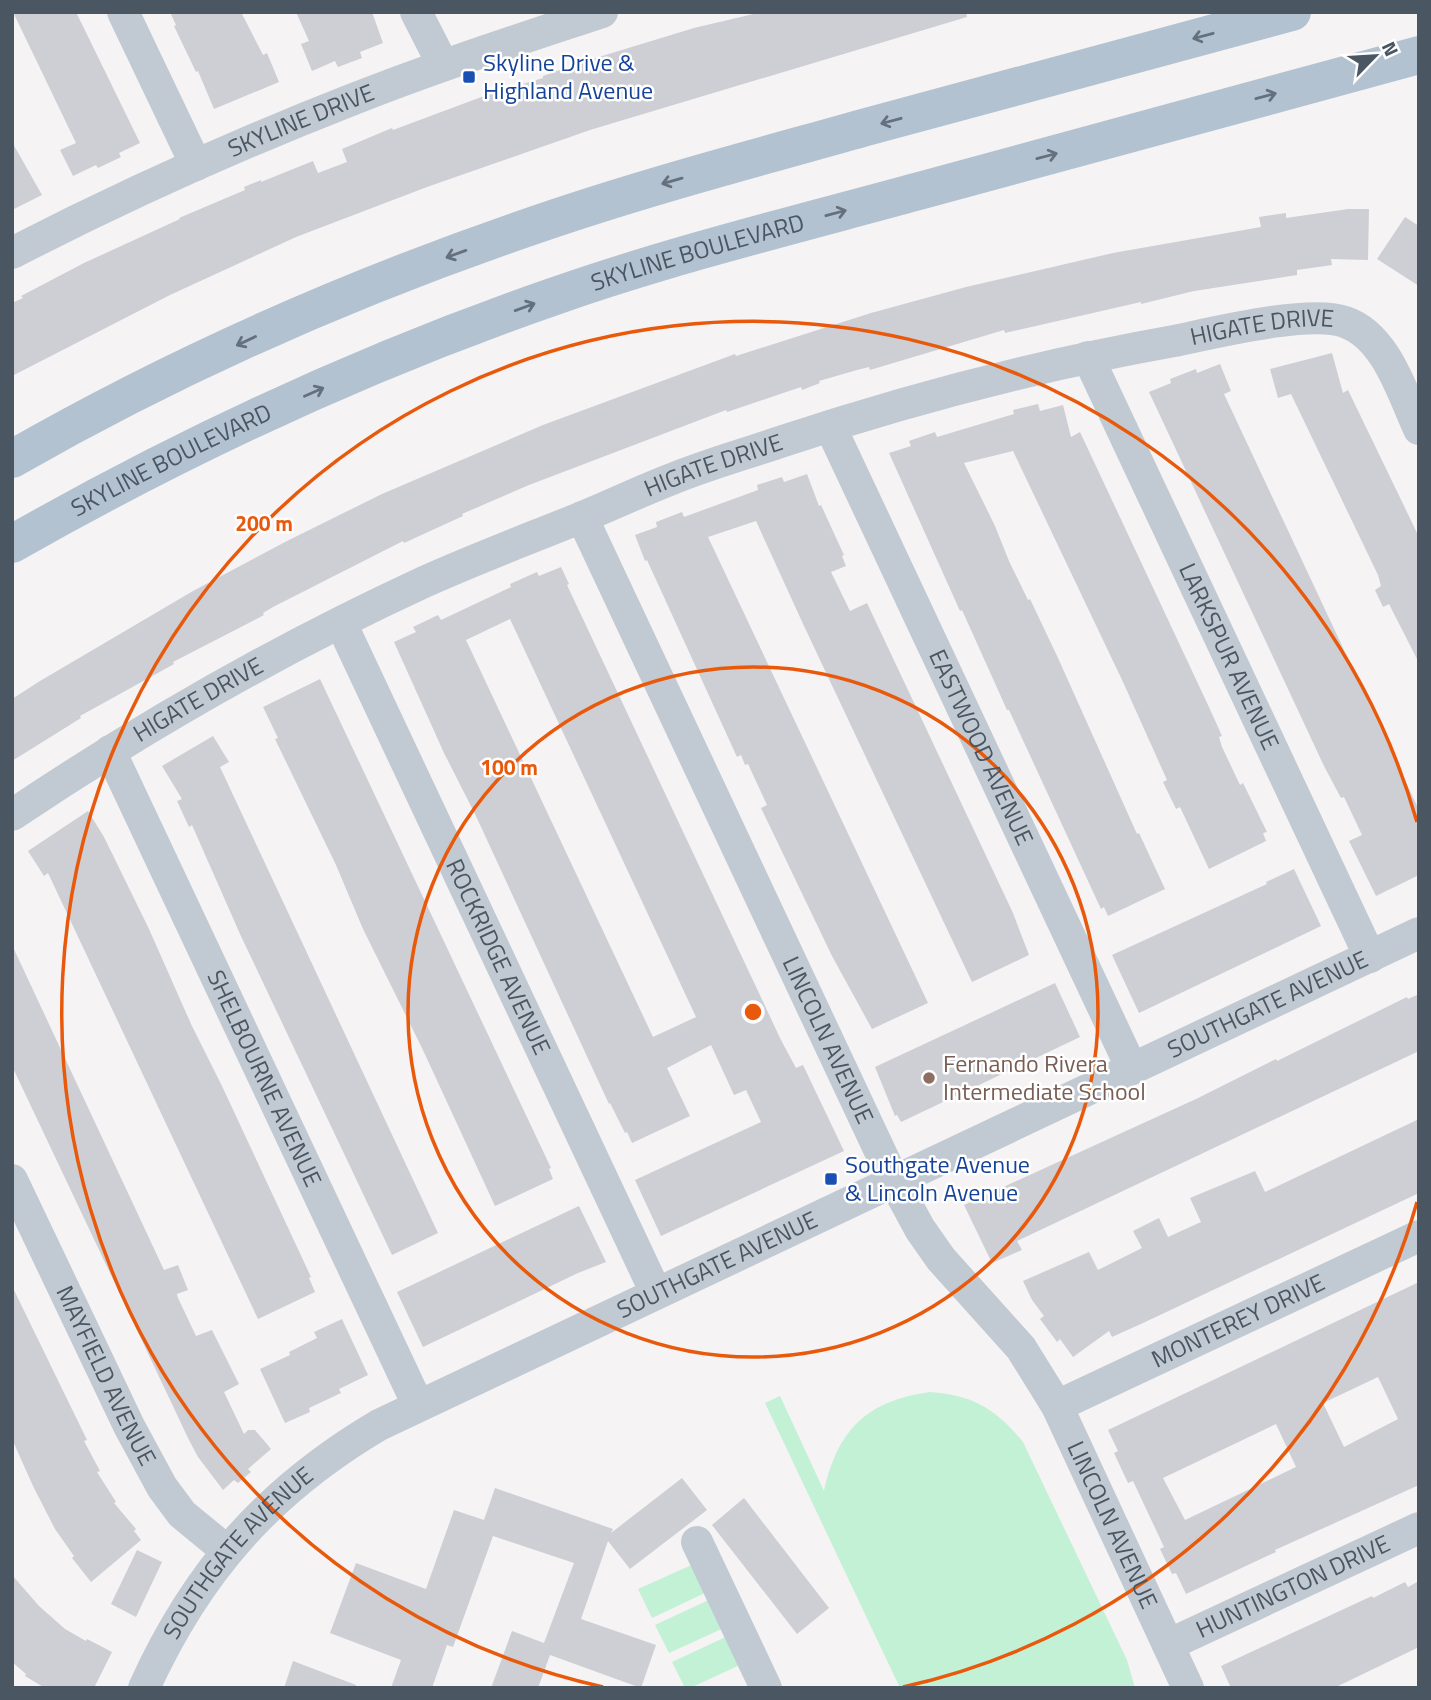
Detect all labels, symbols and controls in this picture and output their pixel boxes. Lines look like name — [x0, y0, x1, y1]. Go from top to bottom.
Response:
north arrow — [1340, 21, 1410, 91]
one-way arrow — [1192, 31, 1214, 44]
text: N — [1375, 37, 1407, 61]
place label: Skyline Drive & Highland Avenue — [483, 44, 653, 108]
marker: Skyline Drive & Highland Avenue — [461, 69, 477, 85]
street label: SKYLINE DRIVE — [222, 74, 379, 166]
one-way arrow — [1255, 89, 1277, 102]
one-way arrow — [880, 115, 903, 128]
one-way arrow — [1035, 149, 1058, 162]
one-way arrow — [661, 176, 683, 189]
street label: SKYLINE BOULEVARD — [586, 204, 808, 300]
one-way arrow — [824, 206, 847, 219]
one-way arrow — [445, 248, 467, 261]
street label: HIGATE DRIVE — [1187, 299, 1335, 354]
one-way arrow — [513, 300, 535, 312]
one-way arrow — [236, 334, 257, 348]
one-way arrow — [302, 385, 324, 398]
street label: SKYLINE BOULEVARD — [64, 394, 277, 525]
street label: HIGATE DRIVE — [638, 423, 787, 505]
text: 200 m — [235, 507, 293, 539]
street label: LARKSPUR AVENUE — [1170, 557, 1289, 756]
street label: EASTWOOD AVENUE — [920, 643, 1043, 851]
street label: HIGATE DRIVE — [126, 647, 269, 751]
text: 100 m — [480, 751, 538, 783]
street label: ROCKRIDGE AVENUE — [437, 853, 560, 1060]
street label: SOUTHGATE AVENUE — [1161, 941, 1374, 1067]
street label: LINCOLN AVENUE — [774, 950, 884, 1129]
street label: SHELBOURNE AVENUE — [199, 964, 332, 1192]
centre of rings — [741, 1000, 765, 1024]
place label: Fernando Rivera Intermediate School — [943, 1045, 1146, 1109]
marker: Fernando Rivera Intermediate School — [921, 1070, 937, 1086]
place label: Southgate Avenue & Lincoln Avenue — [845, 1146, 1030, 1210]
marker: Southgate Avenue & Lincoln Avenue — [823, 1171, 839, 1187]
street label: SOUTHGATE AVENUE — [611, 1201, 823, 1327]
street label: MONTEREY DRIVE — [1145, 1264, 1330, 1376]
street label: MAYFIELD AVENUE — [48, 1279, 166, 1472]
street label: LINCOLN AVENUE — [1059, 1435, 1168, 1614]
street label: SOUTHGATE AVENUE — [153, 1457, 320, 1646]
street label: HUNTINGTON DRIVE — [1190, 1525, 1396, 1647]

